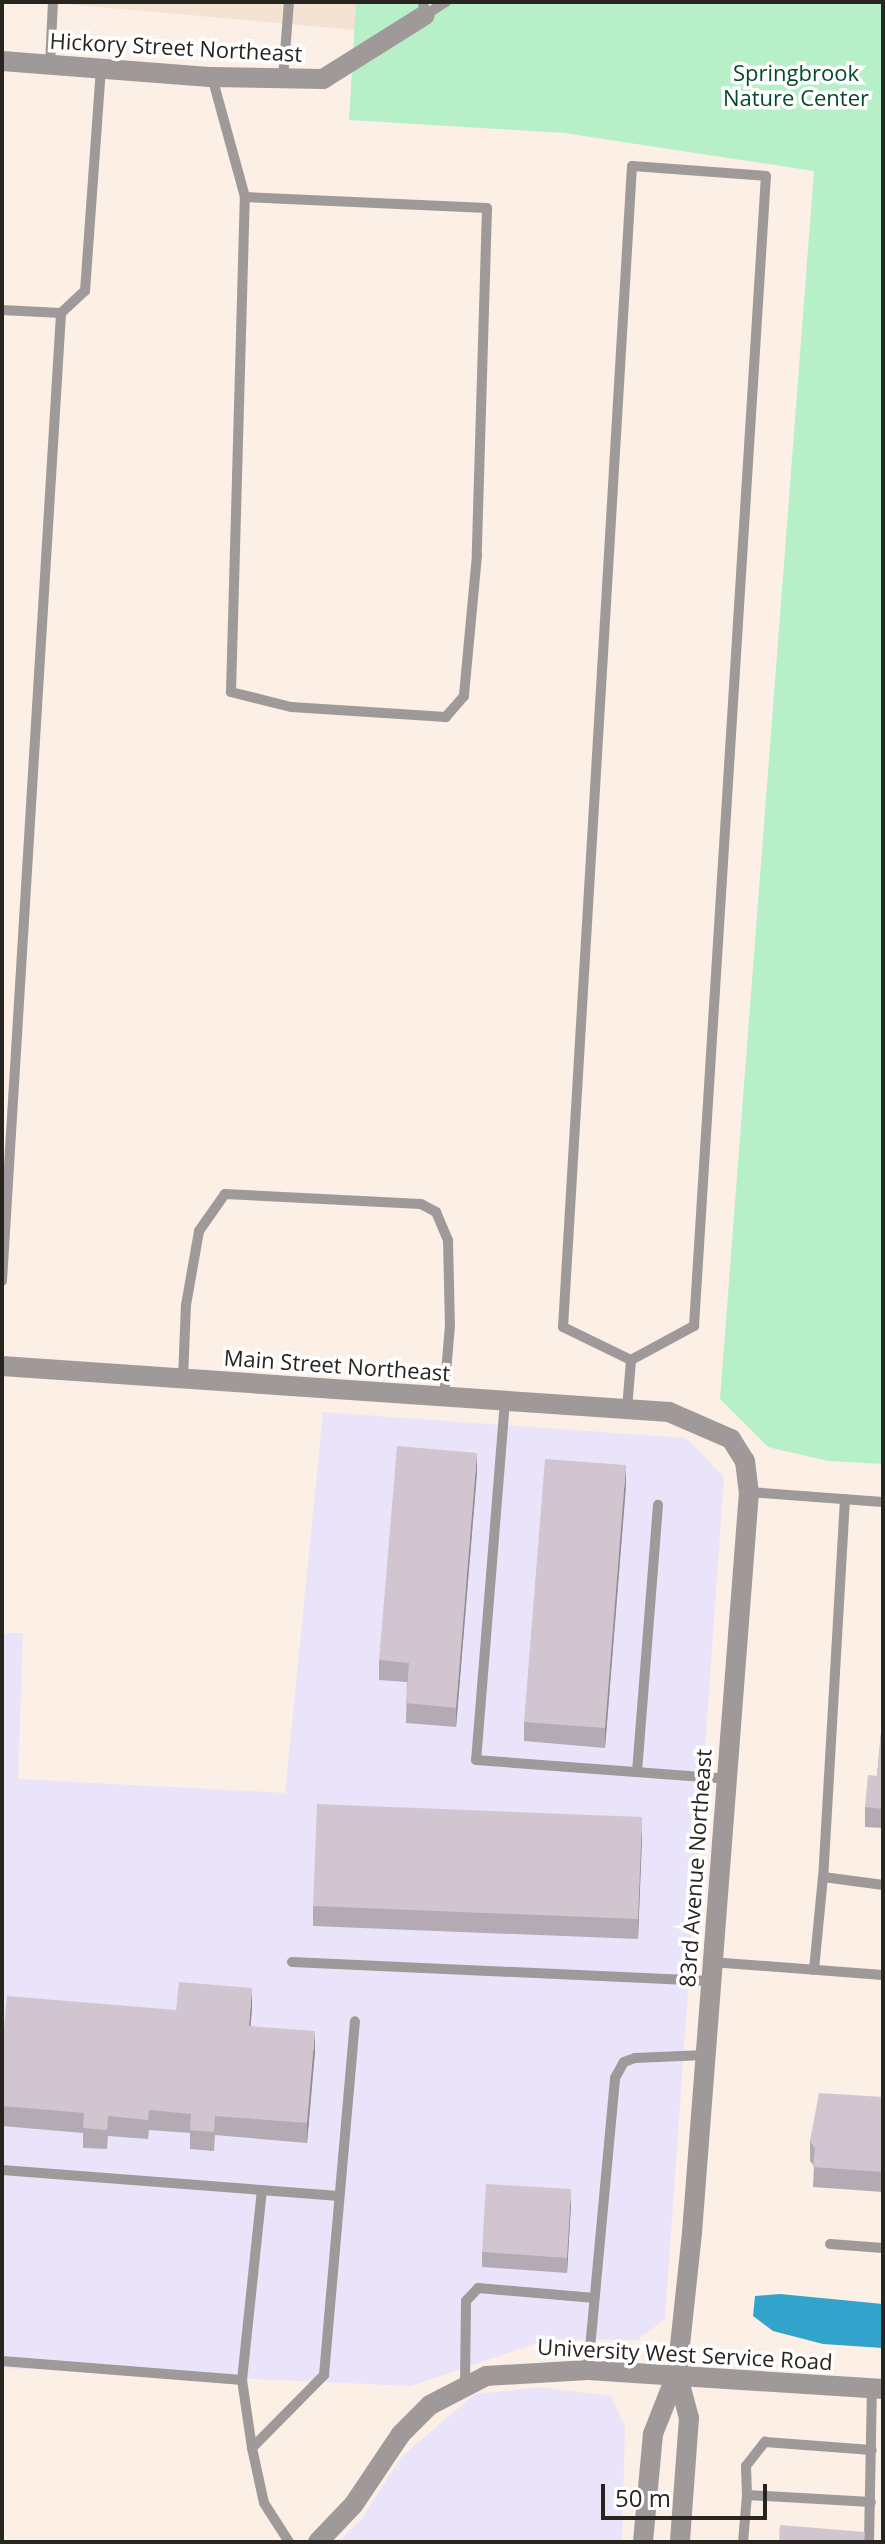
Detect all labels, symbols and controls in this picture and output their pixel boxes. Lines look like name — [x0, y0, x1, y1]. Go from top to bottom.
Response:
street label: Hickory Street Northeast — [49, 27, 303, 67]
park label: Springbrook Nature Center — [723, 59, 869, 110]
street label: Main Street Northeast — [223, 1344, 451, 1386]
street label: 83rd Avenue Northeast — [674, 1748, 716, 1988]
street label: University West Service Road — [537, 2333, 833, 2375]
scale bar — [605, 2468, 771, 2518]
text: 50 m — [615, 2481, 671, 2514]

